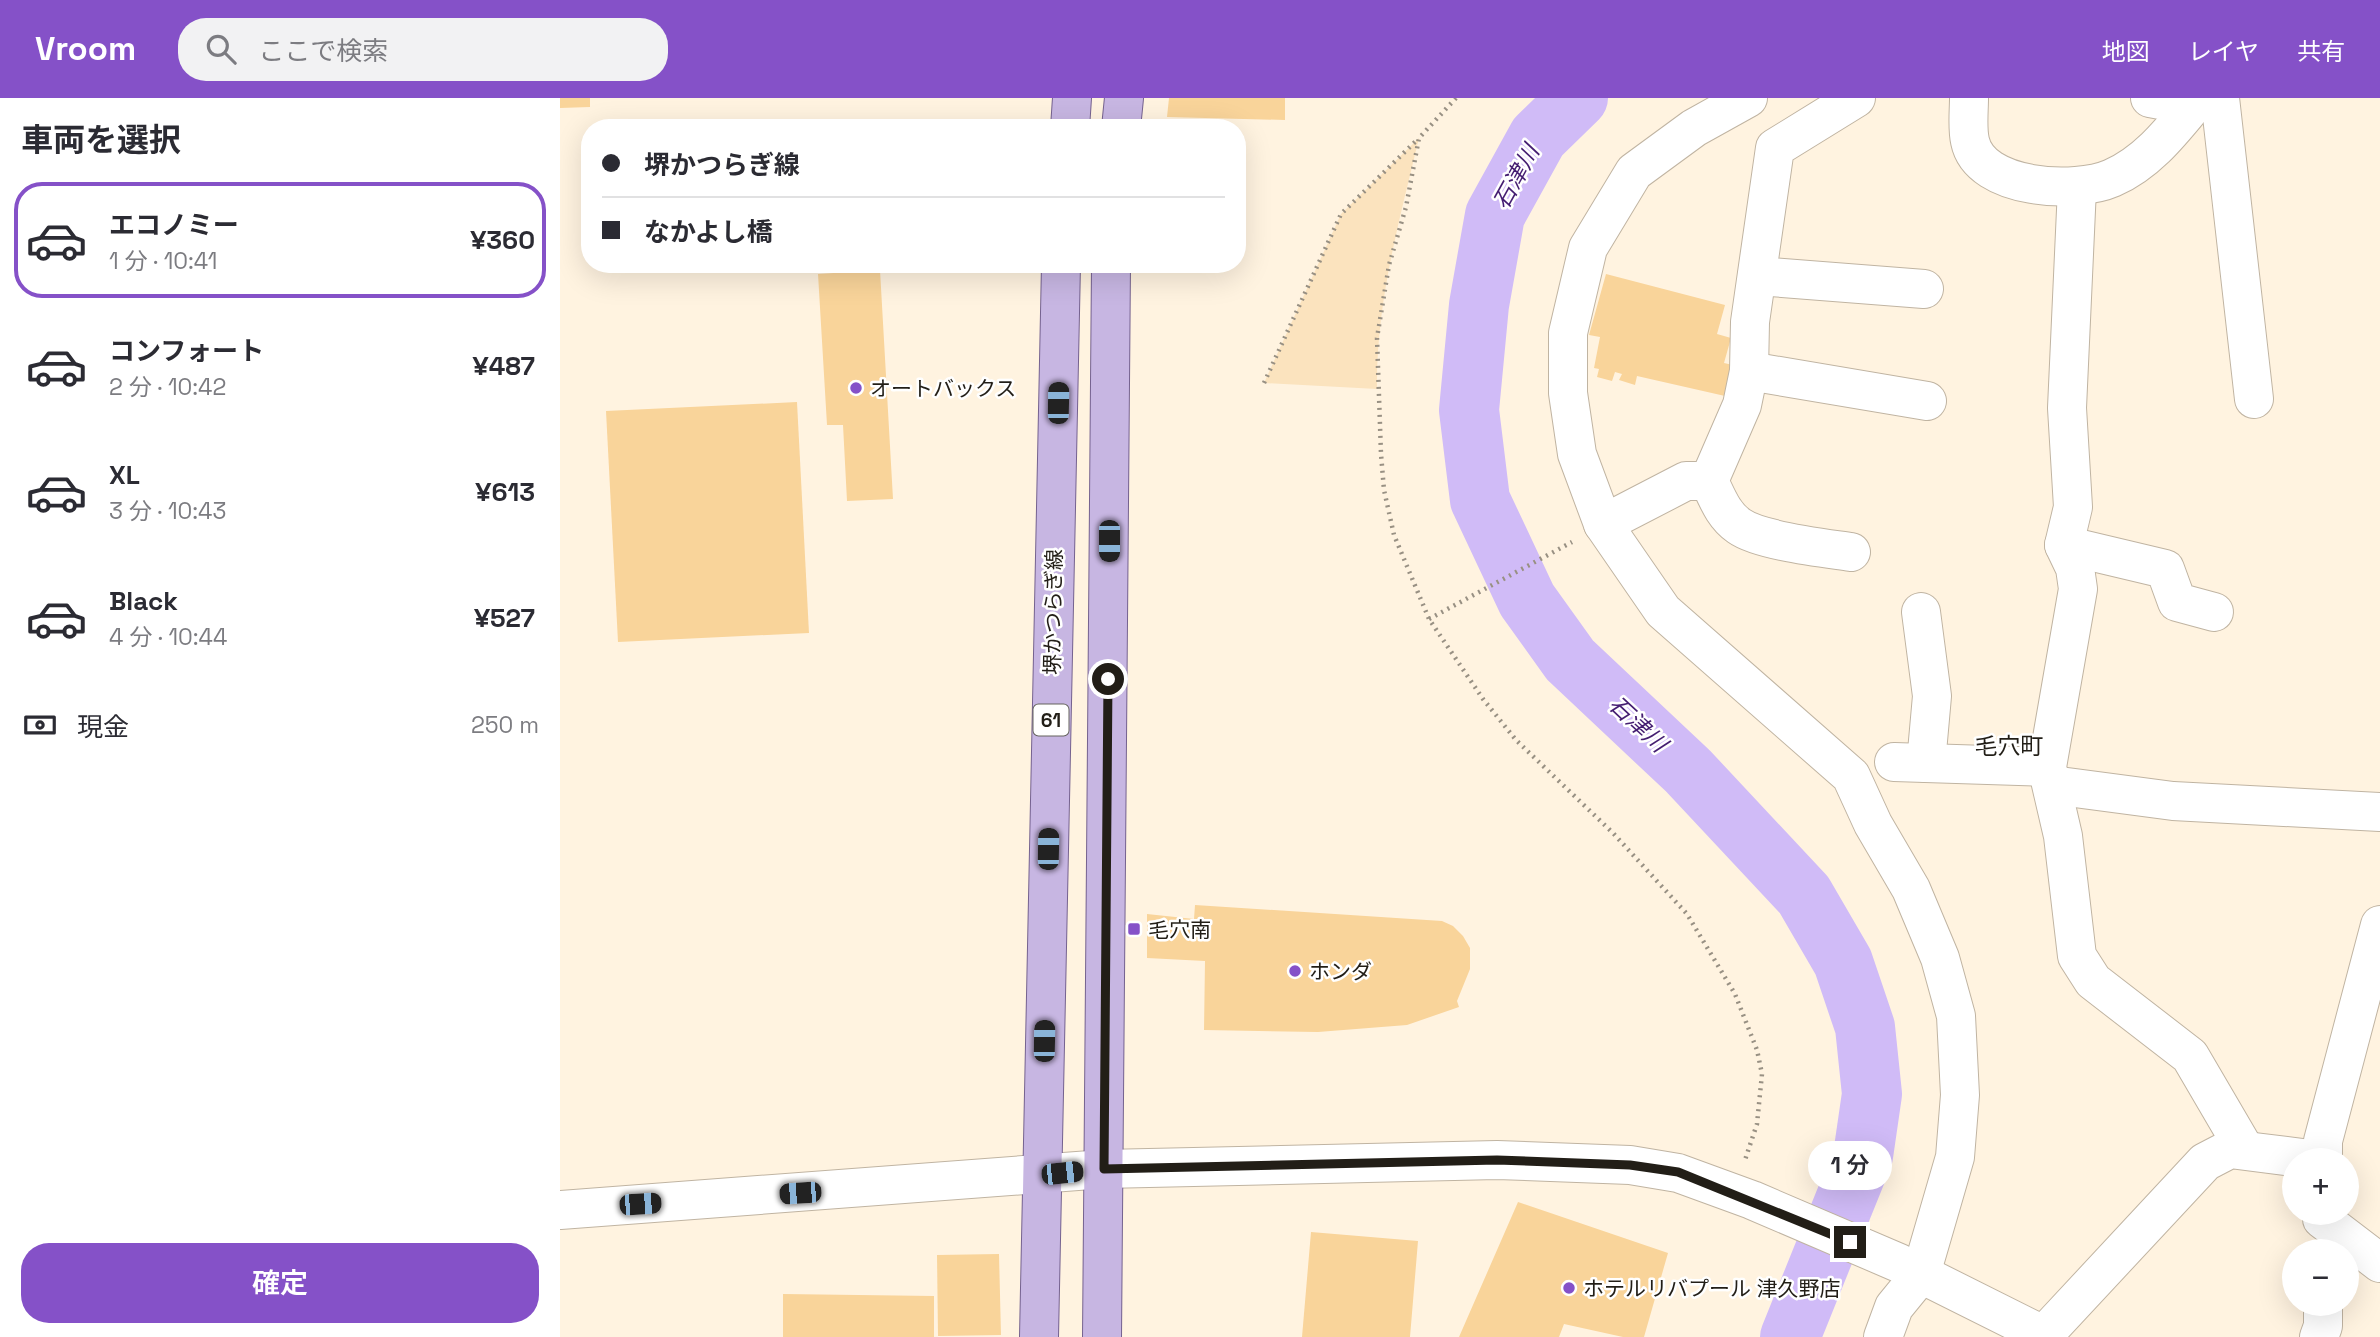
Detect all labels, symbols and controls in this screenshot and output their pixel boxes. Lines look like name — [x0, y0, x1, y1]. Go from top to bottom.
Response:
search box — [178, 18, 668, 81]
text: Vroom — [35, 28, 136, 70]
icon: search — [202, 30, 240, 68]
text: ここで検索 — [258, 34, 388, 68]
text: 地図 — [2102, 36, 2150, 67]
text: レイヤ — [2188, 36, 2259, 67]
text: 共有 — [2297, 36, 2345, 67]
text: 車両を選択 — [21, 120, 181, 160]
water label: 石津川 — [1486, 137, 1547, 214]
text: 堺かつらぎ線 — [644, 148, 800, 182]
text: エコノミー — [109, 208, 239, 242]
icon: car — [25, 209, 88, 272]
text: なかよし橋 — [644, 215, 773, 249]
text: ¥360 — [470, 223, 535, 257]
text: 1 分 · 10:41 — [109, 246, 217, 276]
text: コンフォート — [109, 334, 264, 368]
icon: car — [25, 335, 88, 398]
text: ¥487 — [473, 349, 535, 383]
text: 2 分 · 10:42 — [109, 372, 226, 402]
place label: オートバックス — [870, 375, 1016, 402]
marker: オートバックス — [848, 380, 864, 396]
car — [1048, 382, 1069, 424]
text: XL — [109, 458, 140, 492]
icon: car — [25, 461, 88, 524]
text: ¥613 — [475, 475, 535, 509]
text: 3 分 · 10:43 — [109, 496, 226, 526]
car — [1099, 520, 1120, 562]
street label: 堺かつらぎ線 — [1038, 549, 1068, 675]
text: Black — [109, 584, 178, 618]
icon: car — [25, 587, 88, 650]
text: ¥527 — [474, 601, 535, 635]
text: 4 分 · 10:44 — [109, 622, 227, 652]
route start — [1092, 663, 1124, 695]
water label: 石津川 — [1603, 690, 1676, 761]
road number: 61 — [1034, 705, 1068, 736]
icon: cash — [21, 706, 59, 744]
text: 現金 — [77, 710, 129, 744]
text: 250 m — [471, 710, 539, 740]
district label: 毛穴町 — [1975, 731, 2044, 761]
car — [1038, 828, 1059, 870]
place label: 毛穴南 — [1148, 916, 1211, 943]
marker: 毛穴南 — [1126, 921, 1142, 937]
place label: ホンダ — [1309, 958, 1372, 985]
marker: ホンダ — [1287, 963, 1303, 979]
car — [1034, 1020, 1055, 1062]
callout: 1 分 — [1808, 1140, 1892, 1190]
map controls — [2282, 1148, 2359, 1316]
button: + — [2282, 1148, 2359, 1225]
text: 1 分 — [1830, 1150, 1870, 1180]
car — [1041, 1160, 1084, 1186]
car — [779, 1181, 822, 1205]
car — [619, 1192, 662, 1216]
route end — [1834, 1226, 1866, 1258]
button: − — [2282, 1239, 2359, 1316]
button: 確定 — [21, 1243, 539, 1323]
place label: ホテルリバプール 津久野店 — [1583, 1275, 1840, 1302]
marker: ホテルリバプール 津久野店 — [1561, 1280, 1577, 1296]

